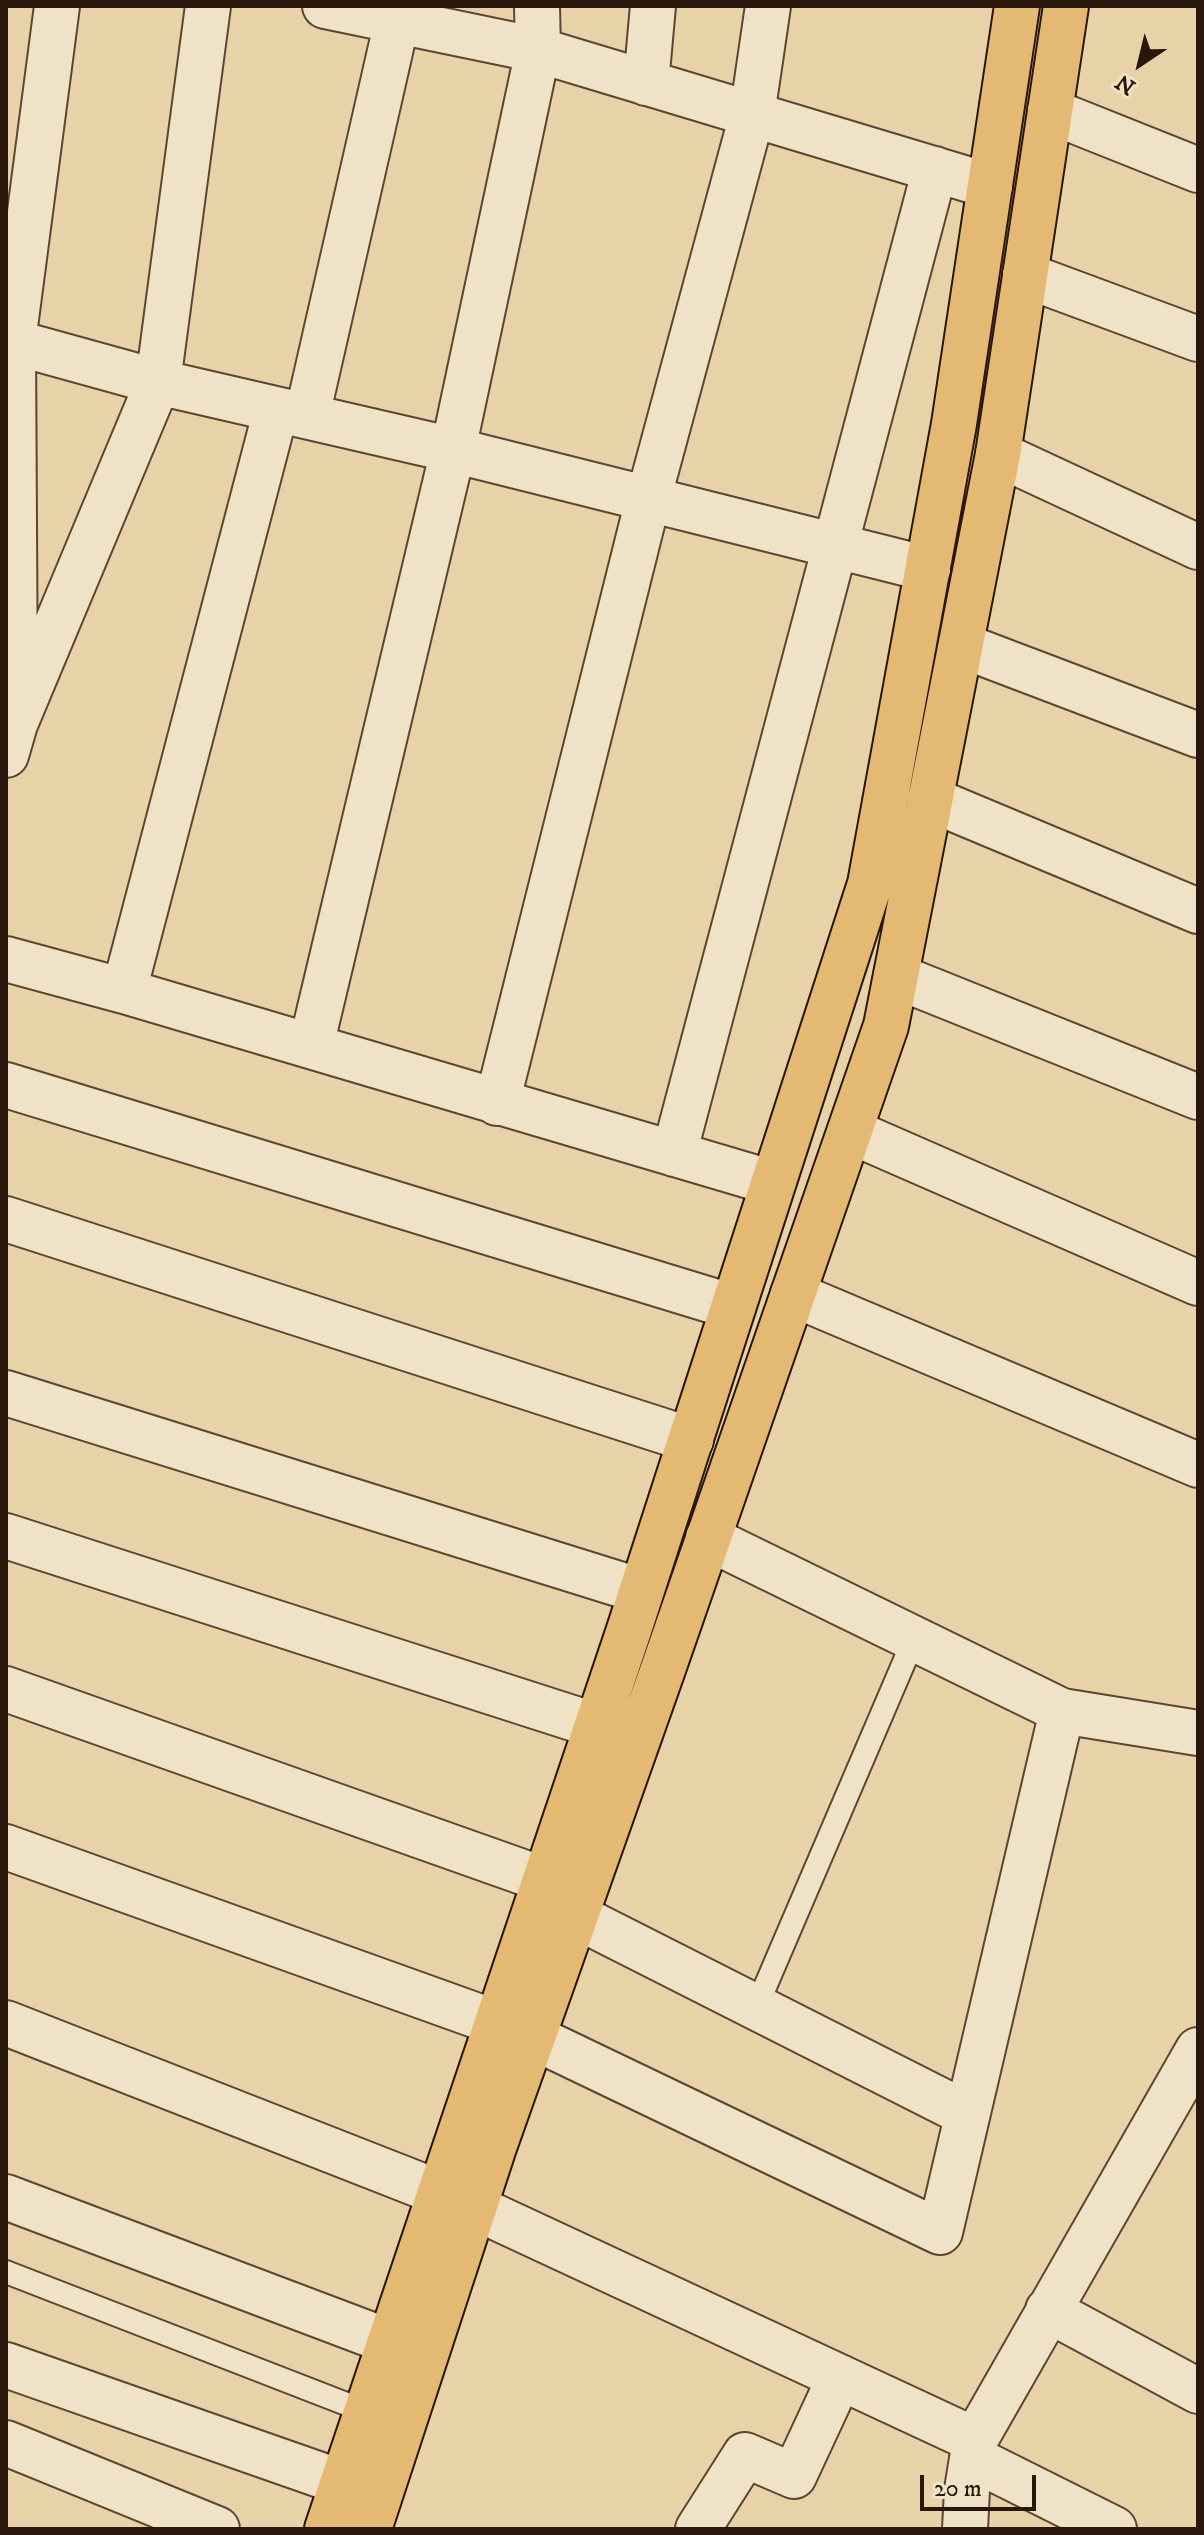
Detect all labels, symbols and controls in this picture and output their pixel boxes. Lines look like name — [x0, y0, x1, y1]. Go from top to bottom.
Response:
north arrow — [1100, 24, 1180, 104]
text: N — [1111, 68, 1141, 100]
scale bar — [924, 2459, 1040, 2509]
text: 20 m — [934, 2474, 982, 2504]

